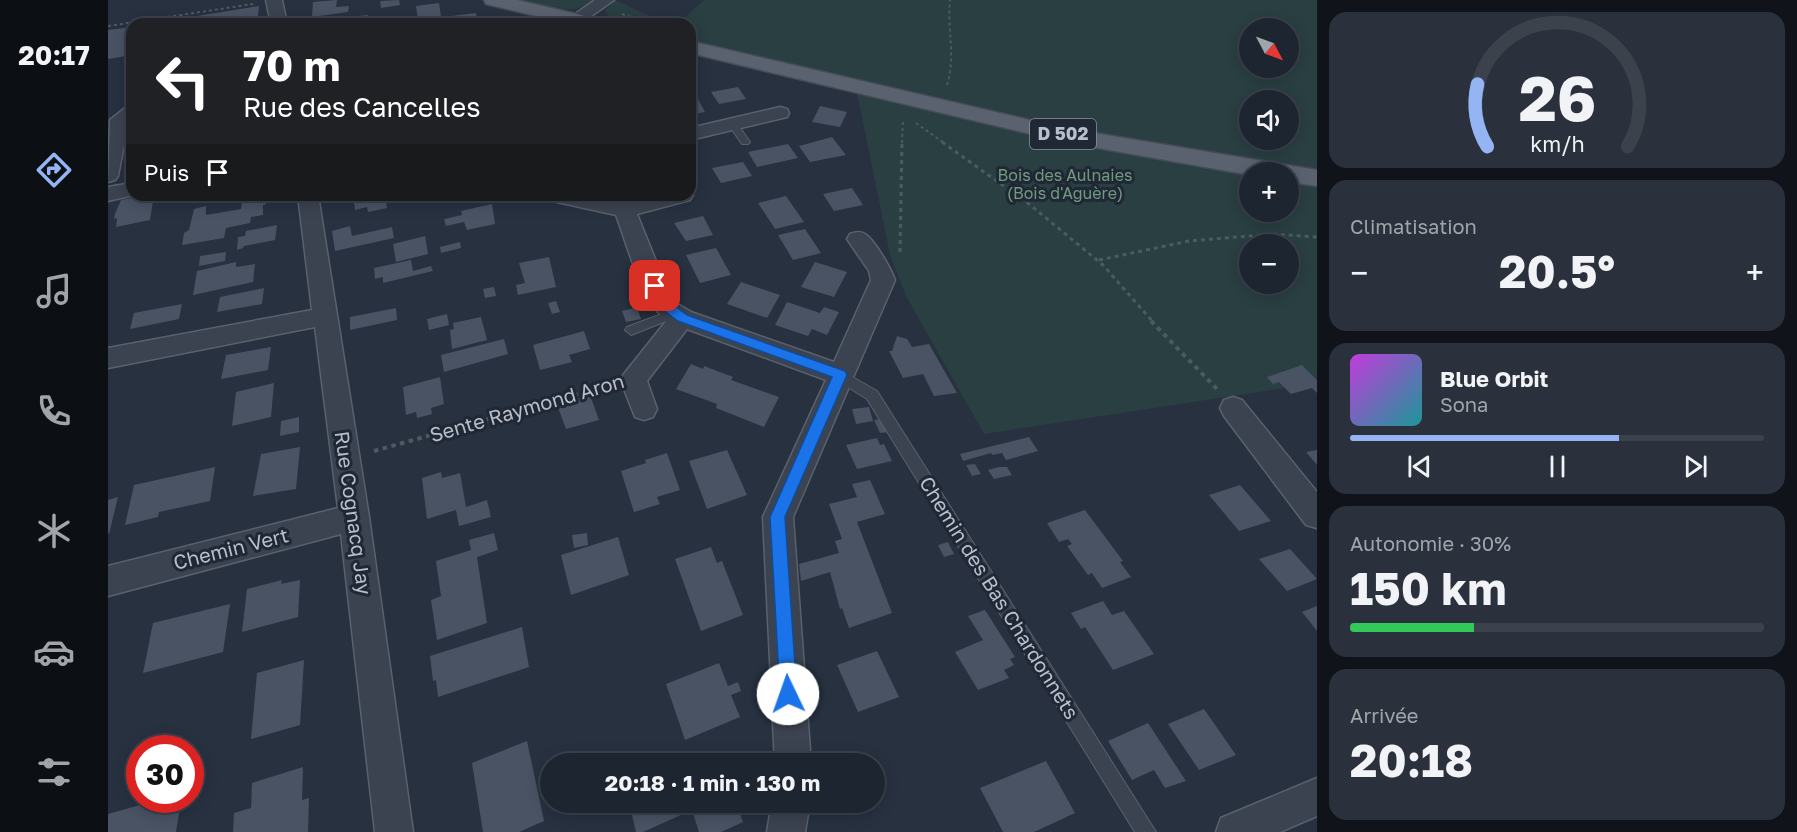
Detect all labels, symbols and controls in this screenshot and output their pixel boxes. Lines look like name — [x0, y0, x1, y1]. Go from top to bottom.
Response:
north arrow — [1239, 18, 1299, 78]
map controls — [1239, 18, 1299, 294]
text: 20:17 — [18, 39, 90, 71]
text: 70 m — [243, 40, 340, 90]
icon: left — [144, 42, 222, 120]
text: 26 — [1518, 60, 1596, 135]
button: sound — [1239, 90, 1299, 150]
text: Rue des Cancelles — [243, 91, 480, 123]
road number: D 502 — [1030, 119, 1096, 149]
text: km/h — [1530, 131, 1584, 157]
icon: directions — [33, 149, 75, 191]
icon: arrive — [201, 156, 234, 189]
text: Puis — [144, 159, 189, 186]
button: + — [1239, 162, 1299, 222]
park label: Bois des Aulnaies (Bois d'Aguère) — [998, 165, 1132, 203]
text: Climatisation — [1350, 214, 1477, 238]
button: − — [1239, 234, 1299, 294]
text: 20.5° — [1499, 244, 1615, 298]
text: − — [1350, 253, 1368, 292]
text: + — [1746, 253, 1764, 292]
pin — [629, 260, 680, 311]
icon: arrive — [638, 269, 671, 302]
icon: music — [33, 270, 75, 312]
text: Blue Orbit — [1440, 365, 1548, 392]
street label: Sente Raymond Aron — [427, 368, 627, 446]
icon: phone — [33, 390, 75, 432]
text: Sona — [1440, 392, 1488, 416]
street label: Rue Cognacq Jay — [331, 430, 377, 596]
icon: previous — [1403, 450, 1436, 483]
icon: pause — [1541, 450, 1574, 483]
icon: next — [1679, 450, 1712, 483]
street label: Chemin des Bas Chardonnets — [915, 472, 1085, 723]
icon: climate — [33, 510, 75, 552]
street label: Chemin Vert — [171, 522, 291, 574]
text: Autonomie · 30% — [1350, 531, 1511, 555]
text: 150 km — [1350, 561, 1507, 615]
icon: car — [33, 631, 75, 673]
position arrow — [756, 662, 820, 726]
text: Arrivée — [1350, 703, 1418, 727]
text: 20:18 — [1350, 733, 1473, 787]
speed limit sign: 30 — [126, 735, 204, 813]
icon: filters — [33, 751, 75, 793]
text: 20:18 · 1 min · 130 m — [605, 769, 820, 796]

